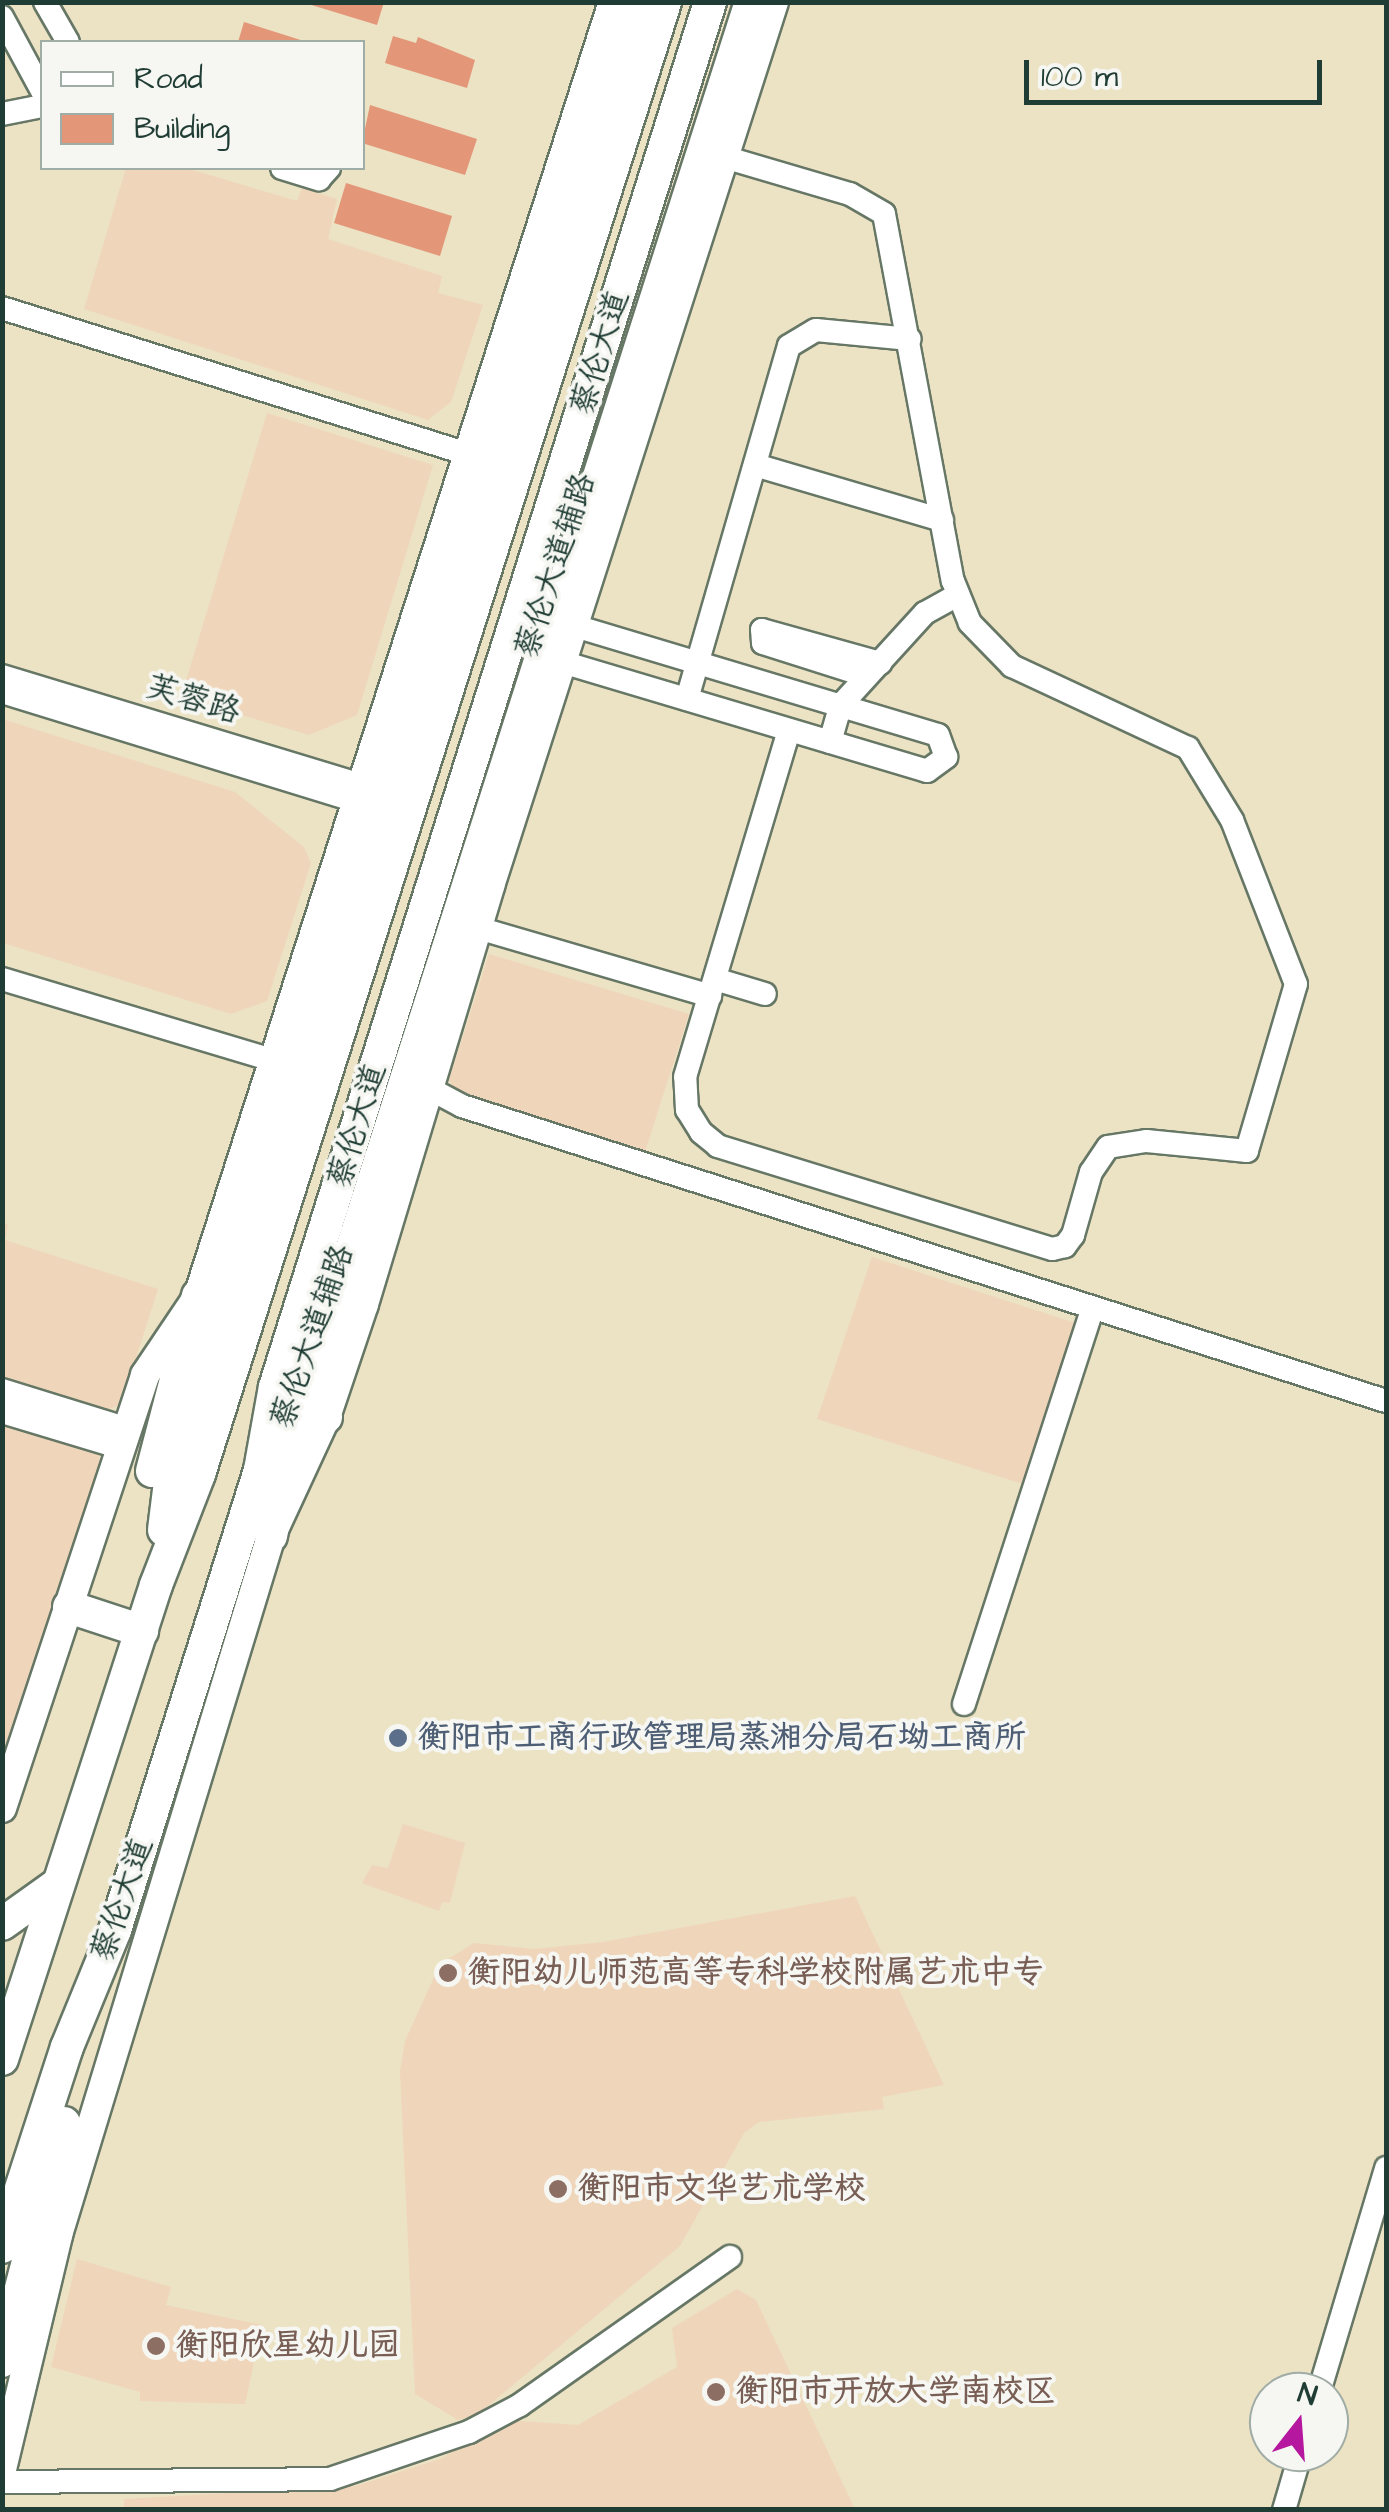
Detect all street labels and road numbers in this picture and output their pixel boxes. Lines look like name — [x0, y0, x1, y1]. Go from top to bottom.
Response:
street label: 蔡伦大道 — [564, 286, 638, 420]
street label: 蔡伦大道辅路 — [508, 469, 604, 663]
street label: 芙蓉路 — [141, 668, 245, 732]
street label: 蔡伦大道 — [321, 1059, 395, 1193]
street label: 蔡伦大道辅路 — [264, 1240, 362, 1434]
street label: 蔡伦大道 — [84, 1833, 162, 1967]

